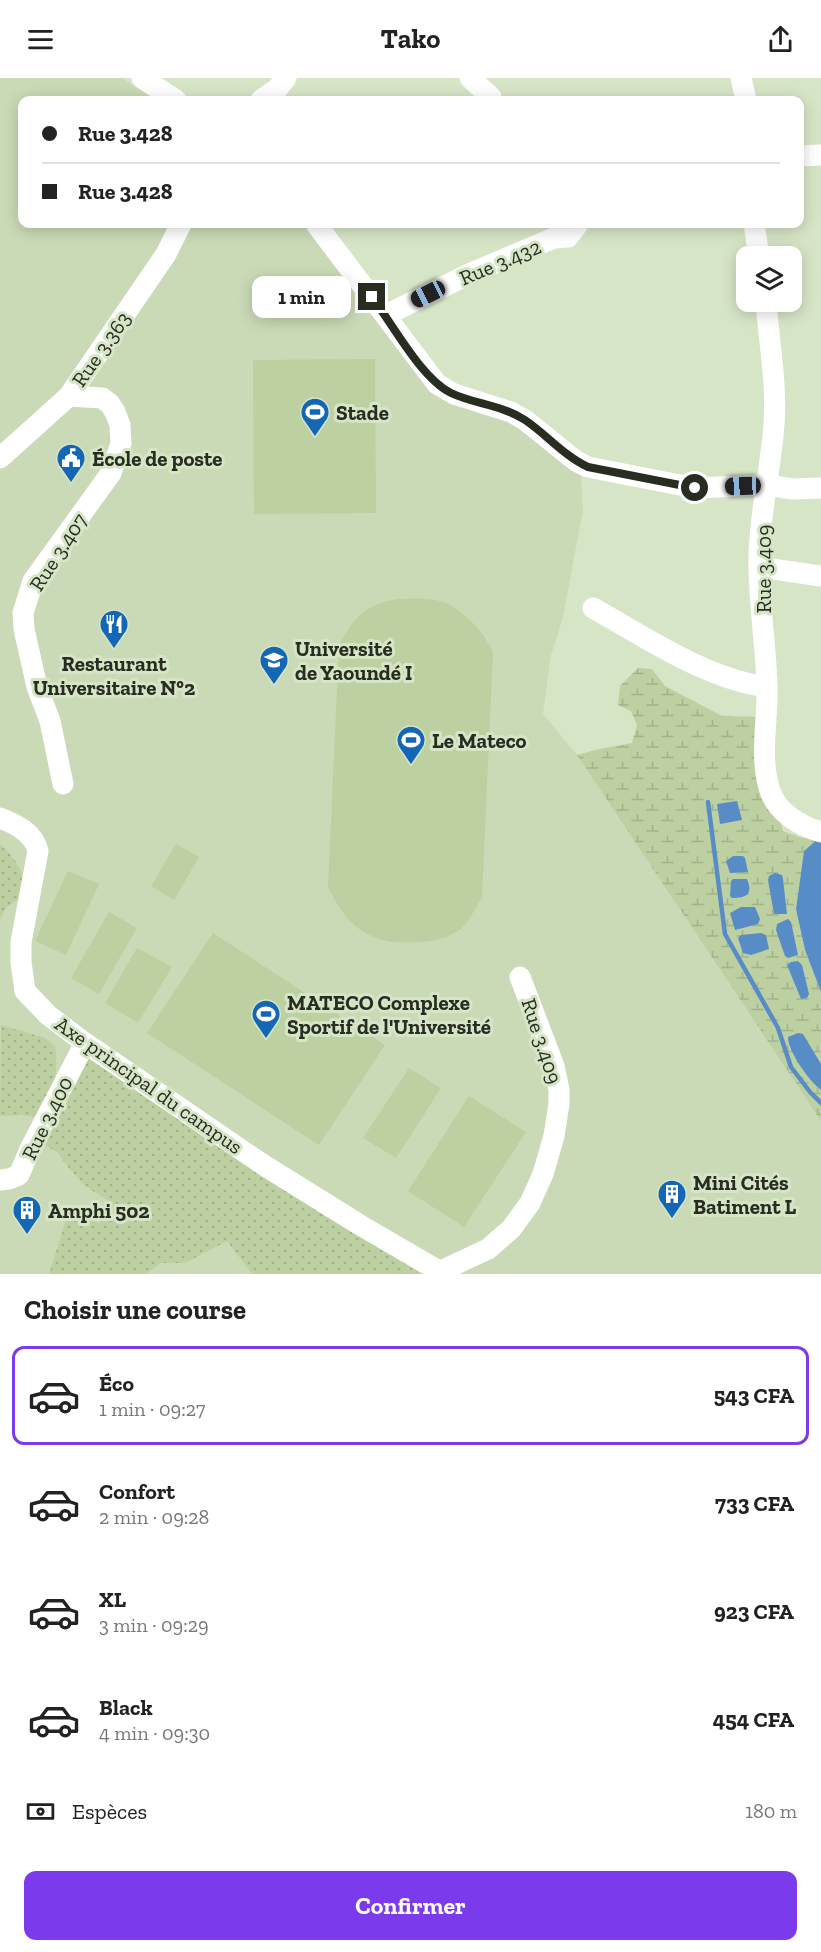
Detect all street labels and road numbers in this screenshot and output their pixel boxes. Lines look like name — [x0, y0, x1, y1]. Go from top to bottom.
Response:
street label: Rue 3.432 — [455, 234, 545, 290]
street label: Rue 3.363 — [66, 307, 136, 391]
street label: Rue 3.407 — [24, 508, 92, 595]
street label: Rue 3.409 — [751, 525, 776, 613]
street label: Rue 3.409 — [516, 995, 568, 1087]
street label: Axe principal du campus — [50, 1011, 248, 1159]
street label: Rue 3.400 — [16, 1072, 78, 1164]

